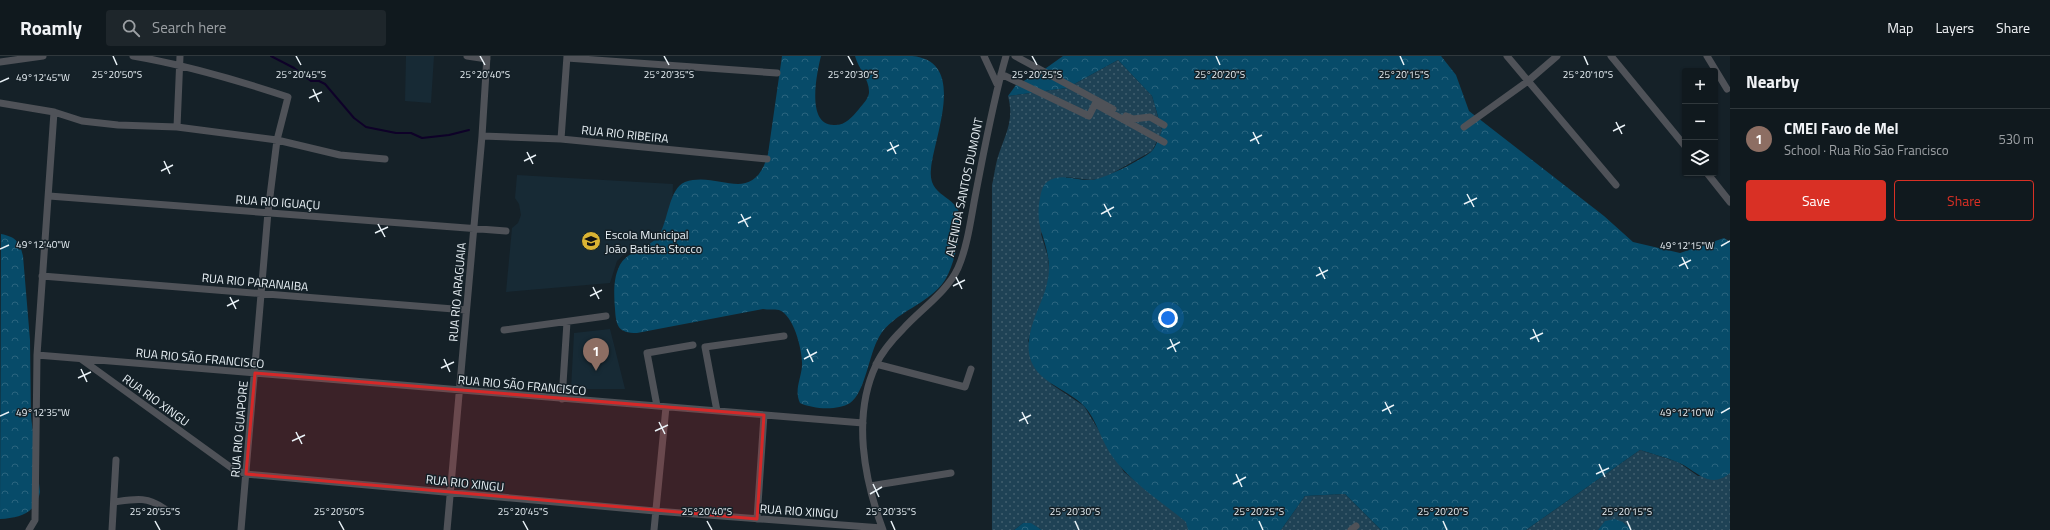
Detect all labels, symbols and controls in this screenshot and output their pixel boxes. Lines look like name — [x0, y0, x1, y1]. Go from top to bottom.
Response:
search box — [106, 10, 386, 46]
text: Roamly — [20, 13, 82, 42]
text: Search here — [152, 16, 226, 39]
icon: search — [120, 17, 142, 39]
text: Map — [1887, 17, 1913, 38]
text: Layers — [1935, 17, 1974, 38]
text: Share — [1996, 17, 2030, 38]
text: 25°20'50"S — [92, 67, 142, 82]
text: 25°20'45"S — [276, 67, 326, 82]
text: 25°20'40"S — [460, 67, 510, 82]
text: 25°20'35"S — [644, 67, 694, 82]
text: 25°20'30"S — [828, 67, 878, 82]
text: 25°20'25"S — [1012, 67, 1062, 82]
text: 25°20'20"S — [1195, 67, 1245, 82]
text: 25°20'15"S — [1379, 67, 1429, 82]
text: 25°20'10"S — [1563, 67, 1613, 82]
map controls — [1682, 68, 1718, 176]
button: + — [1682, 68, 1718, 104]
text: Nearby — [1746, 69, 1799, 95]
text: 49°12'45"W — [16, 70, 70, 85]
button: − — [1682, 104, 1718, 140]
street label: AVENIDA SANTOS DUMONT — [940, 115, 988, 258]
text: CMEI Favo de Mel — [1784, 117, 1899, 140]
street label: RUA RIO RIBEIRA — [580, 120, 670, 148]
text: 1 — [1755, 129, 1763, 149]
text: 530 m — [1998, 129, 2034, 149]
button: layers — [1682, 140, 1718, 176]
text: School · Rua Rio São Francisco — [1784, 140, 1949, 160]
button: Save — [1746, 180, 1886, 221]
button: Share — [1894, 180, 2034, 221]
street label: RUA RIO IGUAÇU — [235, 190, 321, 214]
place label: Escola Municipal João Batista Stocco — [605, 225, 702, 258]
school or university icon: Escola Municipal João Batista Stocco — [580, 230, 602, 252]
text: 49°12'40"W — [16, 237, 70, 252]
text: 49°12'15"W — [1660, 238, 1714, 253]
street label: RUA RIO ARAGUAIA — [443, 242, 471, 342]
street label: RUA RIO PARANAIBA — [201, 268, 309, 296]
your location — [1158, 308, 1178, 328]
pin: 1 — [583, 338, 609, 371]
street label: RUA RIO SÃO FRANCISCO — [135, 343, 265, 373]
street label: RUA RIO XINGU — [119, 369, 193, 431]
street label: RUA RIO SÃO FRANCISCO — [457, 370, 587, 400]
street label: RUA RIO GUAPORE — [225, 380, 253, 478]
text: 49°12'35"W — [16, 405, 70, 420]
text: 49°12'10"W — [1660, 405, 1714, 420]
street label: RUA RIO XINGU — [425, 469, 505, 497]
street label: RUA RIO XINGU — [759, 499, 839, 523]
text: 25°20'55"S — [130, 504, 180, 519]
text: 25°20'50"S — [314, 504, 364, 519]
text: 25°20'45"S — [498, 504, 548, 519]
text: 25°20'40"S — [682, 504, 732, 519]
text: 25°20'35"S — [866, 504, 916, 519]
text: 25°20'30"S — [1050, 504, 1100, 519]
text: 25°20'25"S — [1234, 504, 1284, 519]
text: 25°20'20"S — [1418, 504, 1468, 519]
text: 25°20'15"S — [1602, 504, 1652, 519]

